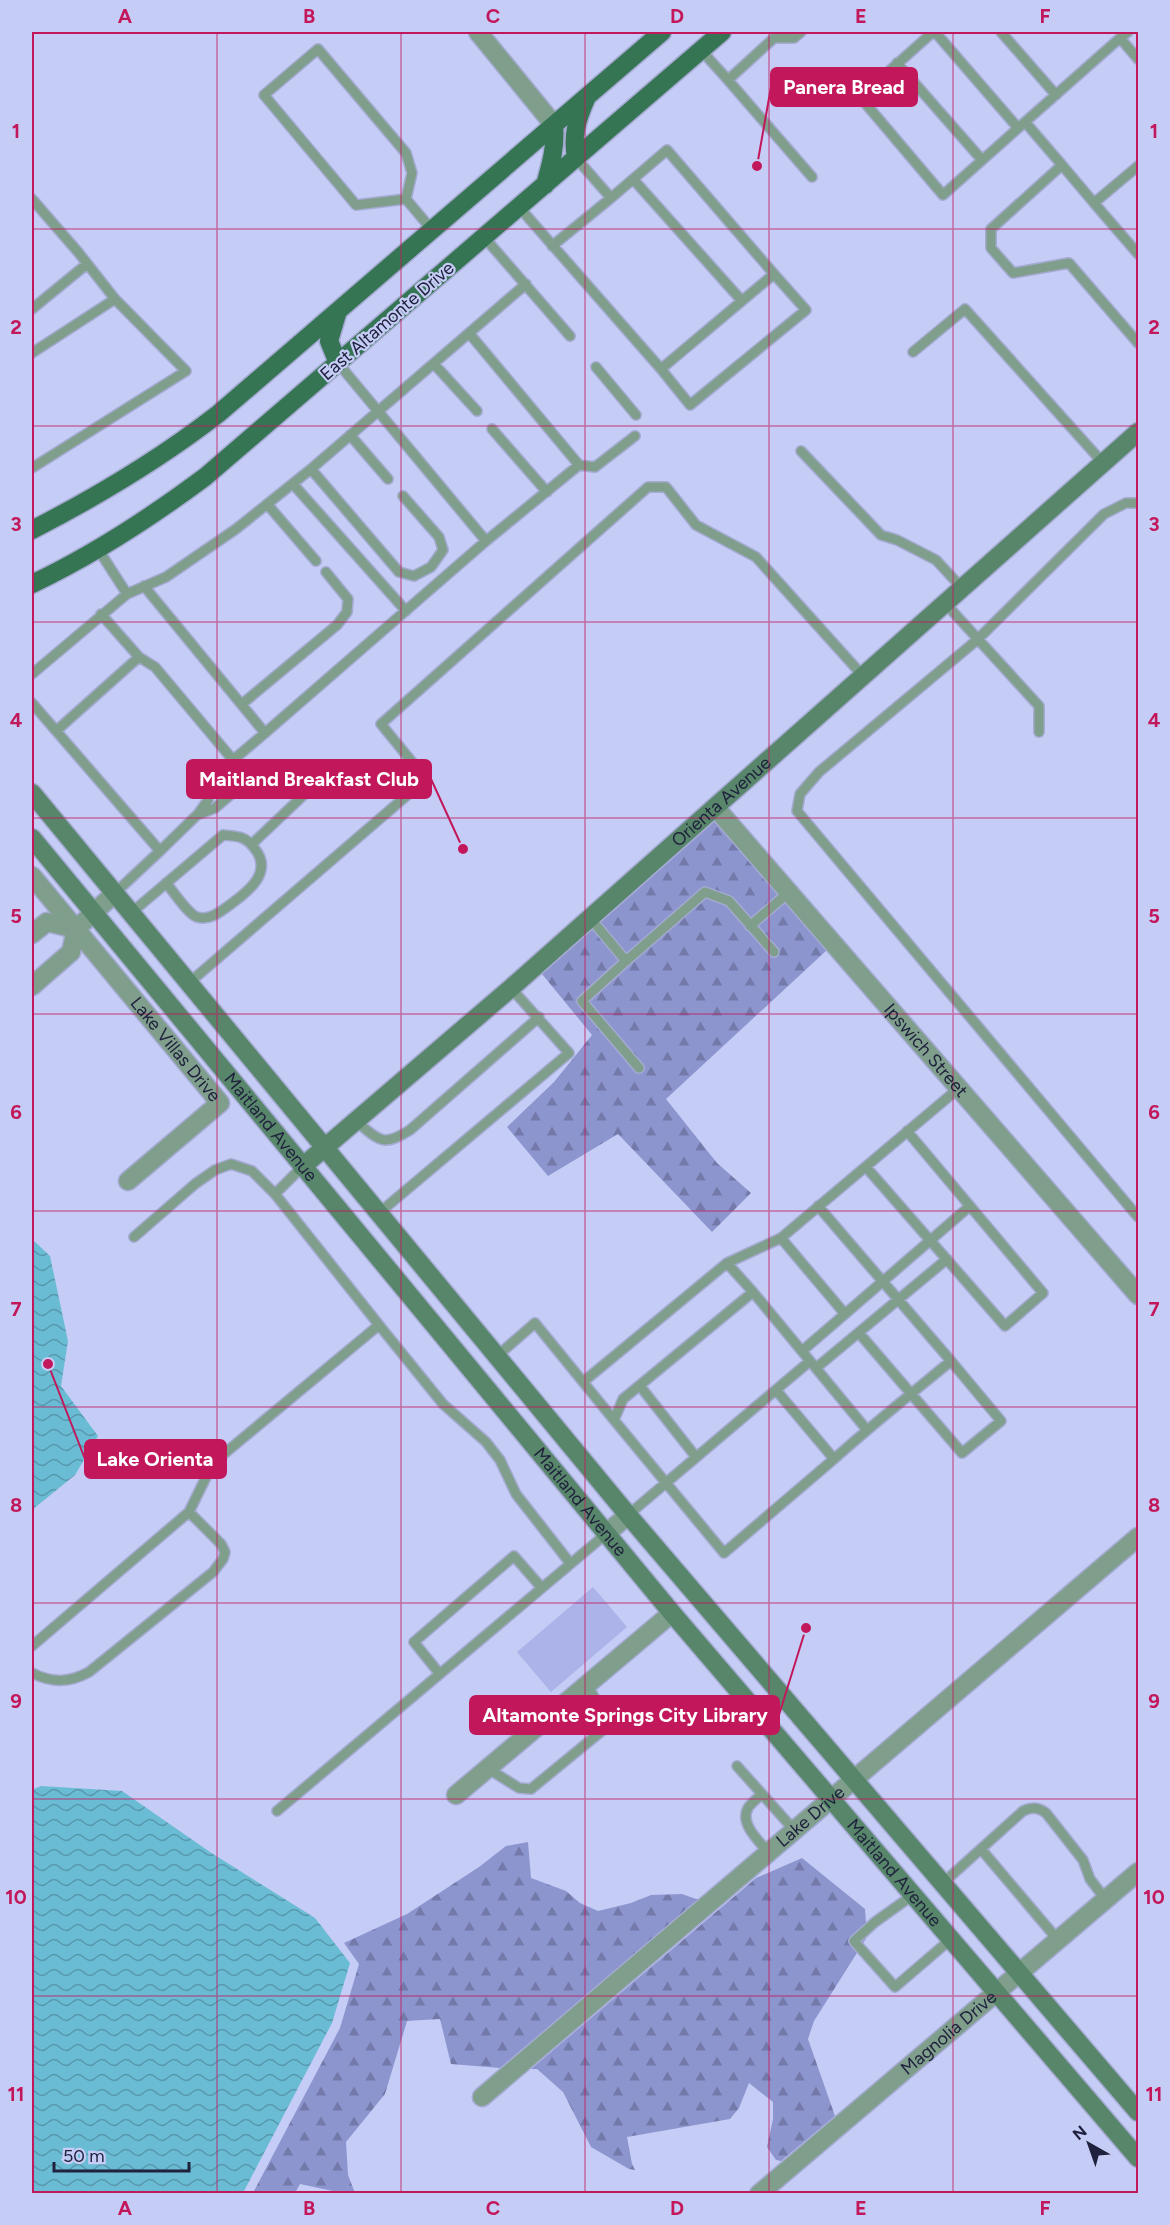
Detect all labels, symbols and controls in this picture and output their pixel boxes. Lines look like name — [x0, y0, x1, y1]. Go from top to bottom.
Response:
text: A — [118, 4, 133, 28]
text: B — [303, 4, 315, 28]
text: C — [486, 4, 500, 28]
text: D — [670, 4, 684, 28]
text: E — [855, 4, 867, 28]
text: F — [1039, 4, 1051, 28]
callout: Panera Bread — [771, 68, 917, 106]
text: Panera Bread — [783, 75, 905, 99]
text: 1 — [12, 119, 20, 143]
text: 1 — [1150, 119, 1158, 143]
street label: East Altamonte Drive — [316, 257, 459, 385]
text: 2 — [10, 315, 22, 339]
text: 2 — [1148, 315, 1160, 339]
text: 3 — [10, 512, 22, 536]
text: 3 — [1148, 512, 1160, 536]
text: 4 — [10, 708, 23, 732]
text: 4 — [1148, 708, 1161, 732]
street label: Orienta Avenue — [667, 752, 775, 852]
callout: Maitland Breakfast Club — [187, 760, 431, 798]
text: Maitland Breakfast Club — [199, 767, 419, 791]
text: 5 — [10, 904, 22, 928]
text: 5 — [1148, 904, 1160, 928]
street label: Lake Villas Drive — [126, 992, 225, 1106]
street label: Ipswich Street — [879, 999, 973, 1102]
street label: Maitland Avenue — [219, 1068, 322, 1186]
text: 6 — [10, 1100, 22, 1124]
text: 6 — [1148, 1100, 1160, 1124]
text: 7 — [10, 1297, 22, 1321]
text: 7 — [1148, 1297, 1160, 1321]
callout: Lake Orienta — [85, 1440, 226, 1478]
street label: Maitland Avenue — [529, 1443, 632, 1561]
text: Lake Orienta — [97, 1447, 214, 1471]
text: 8 — [10, 1493, 22, 1517]
text: 8 — [1148, 1493, 1160, 1517]
text: 9 — [10, 1689, 22, 1713]
text: 9 — [1148, 1689, 1160, 1713]
callout: Altamonte Springs City Library — [470, 1696, 779, 1734]
text: Altamonte Springs City Library — [482, 1703, 768, 1727]
street label: Lake Drive — [772, 1781, 849, 1852]
street label: Maitland Avenue — [842, 1815, 946, 1931]
text: 10 — [5, 1885, 27, 1909]
text: 10 — [1143, 1885, 1165, 1909]
street label: Magnolia Drive — [896, 1986, 1001, 2080]
text: 11 — [8, 2082, 24, 2106]
text: 11 — [1146, 2082, 1162, 2106]
north arrow — [1059, 2114, 1119, 2174]
text: N — [1069, 2122, 1091, 2144]
scale bar — [54, 2135, 189, 2173]
text: 50 m — [63, 2145, 105, 2167]
text: A — [118, 2196, 133, 2220]
text: B — [303, 2196, 315, 2220]
text: C — [486, 2196, 500, 2220]
text: D — [670, 2196, 684, 2220]
text: E — [855, 2196, 867, 2220]
text: F — [1039, 2196, 1051, 2220]

